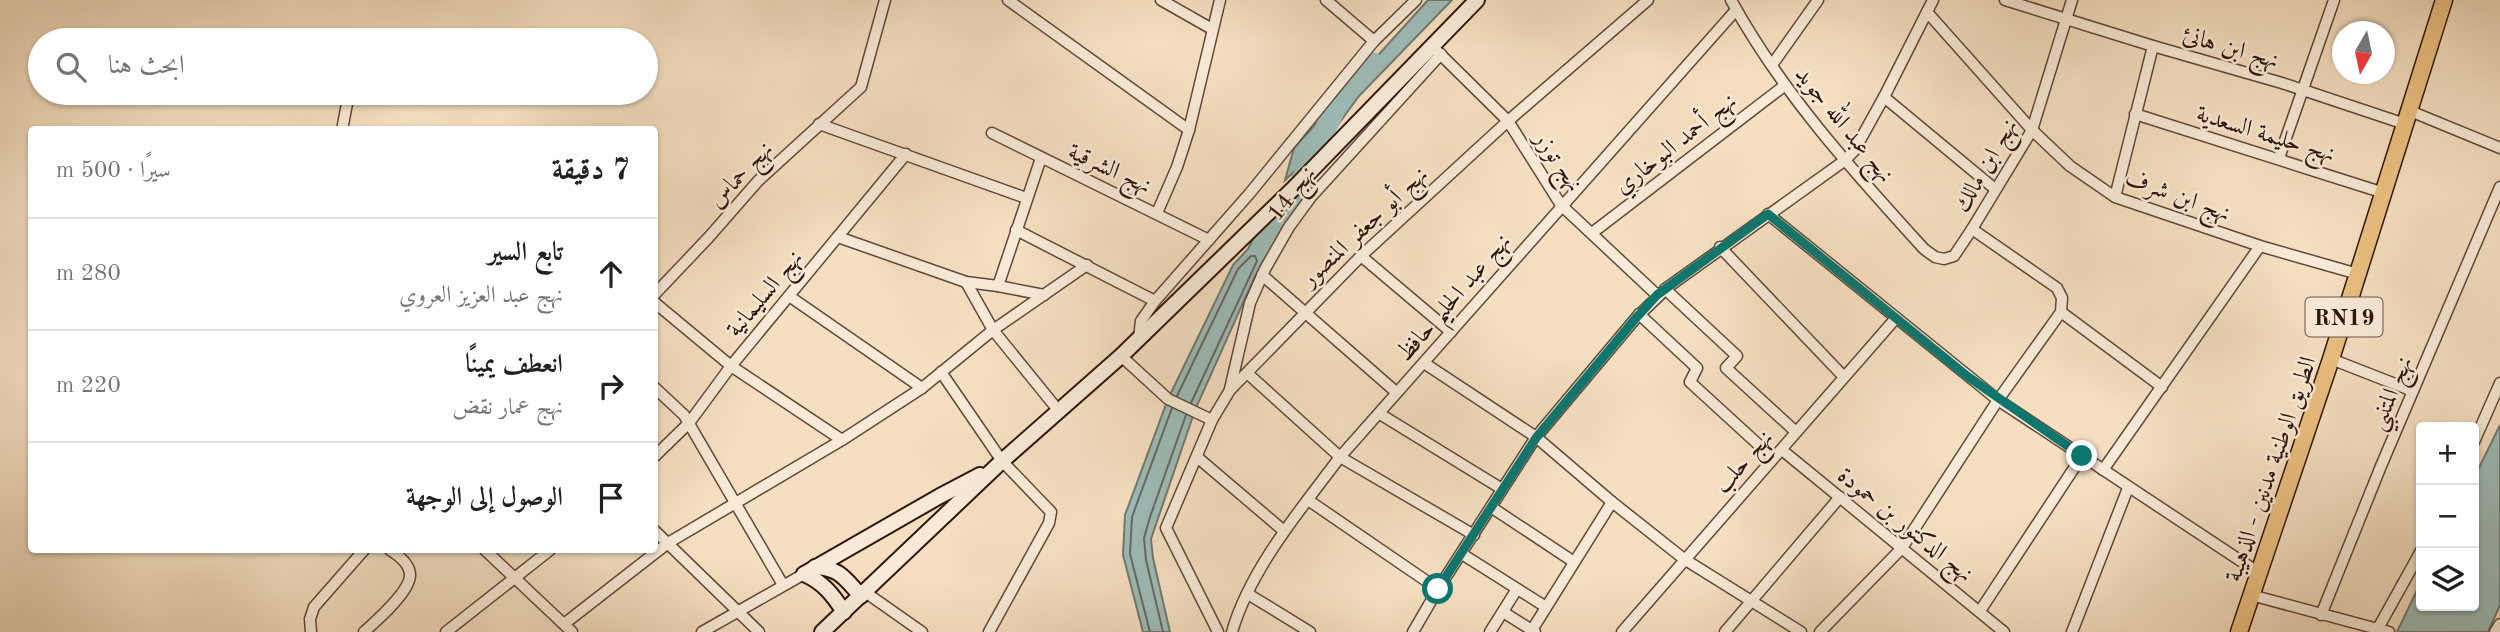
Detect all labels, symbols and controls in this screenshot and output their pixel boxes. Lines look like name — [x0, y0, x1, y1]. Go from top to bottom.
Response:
north arrow — [2332, 21, 2395, 84]
street label: نهج ابن هانئ — [2178, 24, 2281, 81]
search box — [28, 28, 658, 105]
icon: search — [52, 48, 90, 86]
text: ابحث هنا — [108, 53, 185, 79]
street label: نهج عبد الله جويد — [1784, 57, 1904, 192]
street label: نهج أحمد البوخاري — [1606, 84, 1746, 205]
street label: نهج حليمة السعدية — [2191, 102, 2338, 174]
street label: نهج ابن مالك — [1950, 115, 2029, 220]
street label: نهج توزر — [1522, 126, 1586, 200]
street label: نهج حماس — [704, 138, 783, 218]
street label: نهج الشرقية — [1061, 140, 1154, 206]
text: 7 دقيقة — [552, 156, 630, 186]
street label: نهج أبو جعفر المنصور — [1291, 158, 1438, 298]
text: سيرًا · 500 m — [56, 159, 171, 182]
street label: نهج 14 — [1264, 162, 1327, 231]
street label: نهج ابن شرف — [2119, 167, 2233, 234]
street label: نهج عبد الحليم حافظ — [1392, 229, 1524, 373]
text: تابع السير — [488, 240, 563, 266]
street label: نهج السليمانية — [723, 246, 814, 347]
icon: ahead — [592, 255, 630, 293]
text: 280 m — [56, 262, 121, 285]
text: نهج عبد العزيز العروي — [399, 284, 563, 307]
road number: RN19 — [2306, 298, 2382, 336]
text: انعطف يمينًا — [465, 352, 563, 378]
street label: نهج المتنبي — [2366, 353, 2425, 437]
street label: الطريق الوطنية مدنين - الذهيبة — [2222, 354, 2323, 586]
icon: right — [592, 367, 630, 405]
text: 220 m — [56, 374, 121, 397]
text: نهج عمار نقض — [452, 396, 563, 419]
map controls — [2416, 422, 2479, 611]
button: + — [2416, 422, 2479, 485]
street label: نهج حلب — [1710, 426, 1784, 503]
route end — [2066, 440, 2097, 471]
street label: نهج الدكتور بن حمودة — [1828, 463, 1978, 593]
icon: arrive — [592, 479, 630, 517]
text: الوصول إلى الوجهة — [406, 485, 563, 511]
button: − — [2416, 485, 2479, 548]
button: layers — [2416, 548, 2479, 611]
route start — [1422, 573, 1453, 604]

